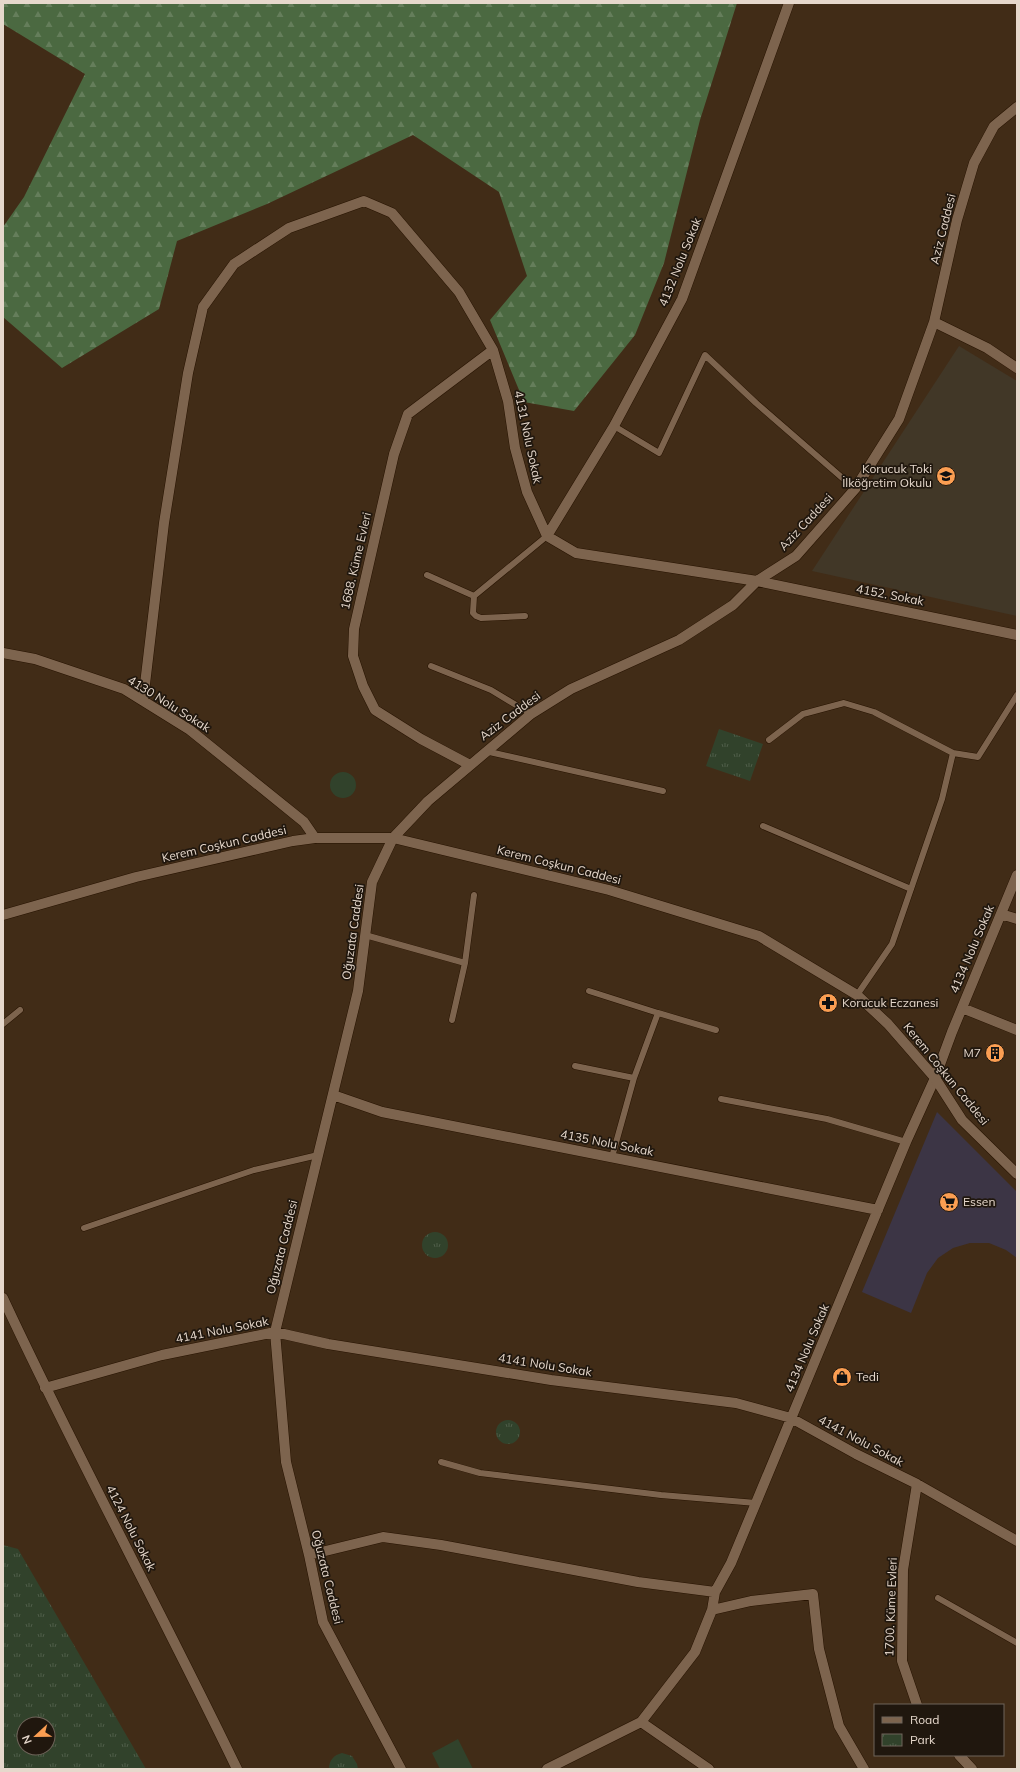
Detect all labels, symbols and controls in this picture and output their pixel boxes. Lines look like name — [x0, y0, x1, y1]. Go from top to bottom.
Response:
street label: Aziz Caddesi — [927, 192, 959, 266]
street label: 4132 Nolu Sokak — [655, 214, 704, 308]
street label: 4131 Nolu Sokak — [511, 389, 546, 485]
place label: Korucuk Toki İlköğretim Okulu — [842, 461, 932, 490]
school or university icon: Korucuk Toki İlköğretim Okulu — [935, 465, 957, 487]
street label: Aziz Caddesi — [776, 490, 836, 553]
street label: 1688. Küme Evleri — [337, 511, 374, 611]
street label: 4152. Sokak — [855, 581, 926, 609]
street label: 4130 Nolu Sokak — [125, 672, 214, 735]
street label: Aziz Caddesi — [476, 688, 543, 743]
street label: Kerem Coşkun Caddesi — [160, 822, 288, 865]
street label: Kerem Coşkun Caddesi — [496, 842, 623, 887]
street label: Oğuzata Caddesi — [338, 883, 367, 981]
street label: 4134 Nolu Sokak — [946, 902, 997, 995]
pharmacy icon: Korucuk Eczanesi — [817, 992, 839, 1014]
place label: Korucuk Eczanesi — [842, 995, 939, 1010]
street label: Kerem Coşkun Caddesi — [901, 1020, 992, 1128]
building icon: M7 — [984, 1042, 1006, 1064]
place label: M7 — [964, 1045, 981, 1060]
street label: 4135 Nolu Sokak — [559, 1126, 656, 1159]
supermarket icon: Essen — [938, 1191, 960, 1213]
place label: Essen — [963, 1194, 995, 1209]
street label: Oğuzata Caddesi — [263, 1198, 300, 1295]
street label: 4134 Nolu Sokak — [781, 1301, 832, 1394]
street label: 4141 Nolu Sokak — [174, 1313, 271, 1346]
street label: 4141 Nolu Sokak — [497, 1350, 594, 1379]
shop icon: Tedi — [831, 1366, 853, 1388]
place label: Tedi — [856, 1369, 879, 1384]
street label: 4141 Nolu Sokak — [816, 1412, 907, 1470]
street label: 4124 Nolu Sokak — [103, 1482, 160, 1574]
street label: Oğuzata Caddesi — [309, 1528, 346, 1626]
street label: 1700. Küme Evleri — [881, 1557, 900, 1657]
legend — [874, 1704, 1004, 1756]
text: Road — [910, 1712, 939, 1727]
north arrow — [16, 1716, 56, 1756]
text: Park — [910, 1732, 936, 1747]
text: N — [19, 1733, 35, 1746]

